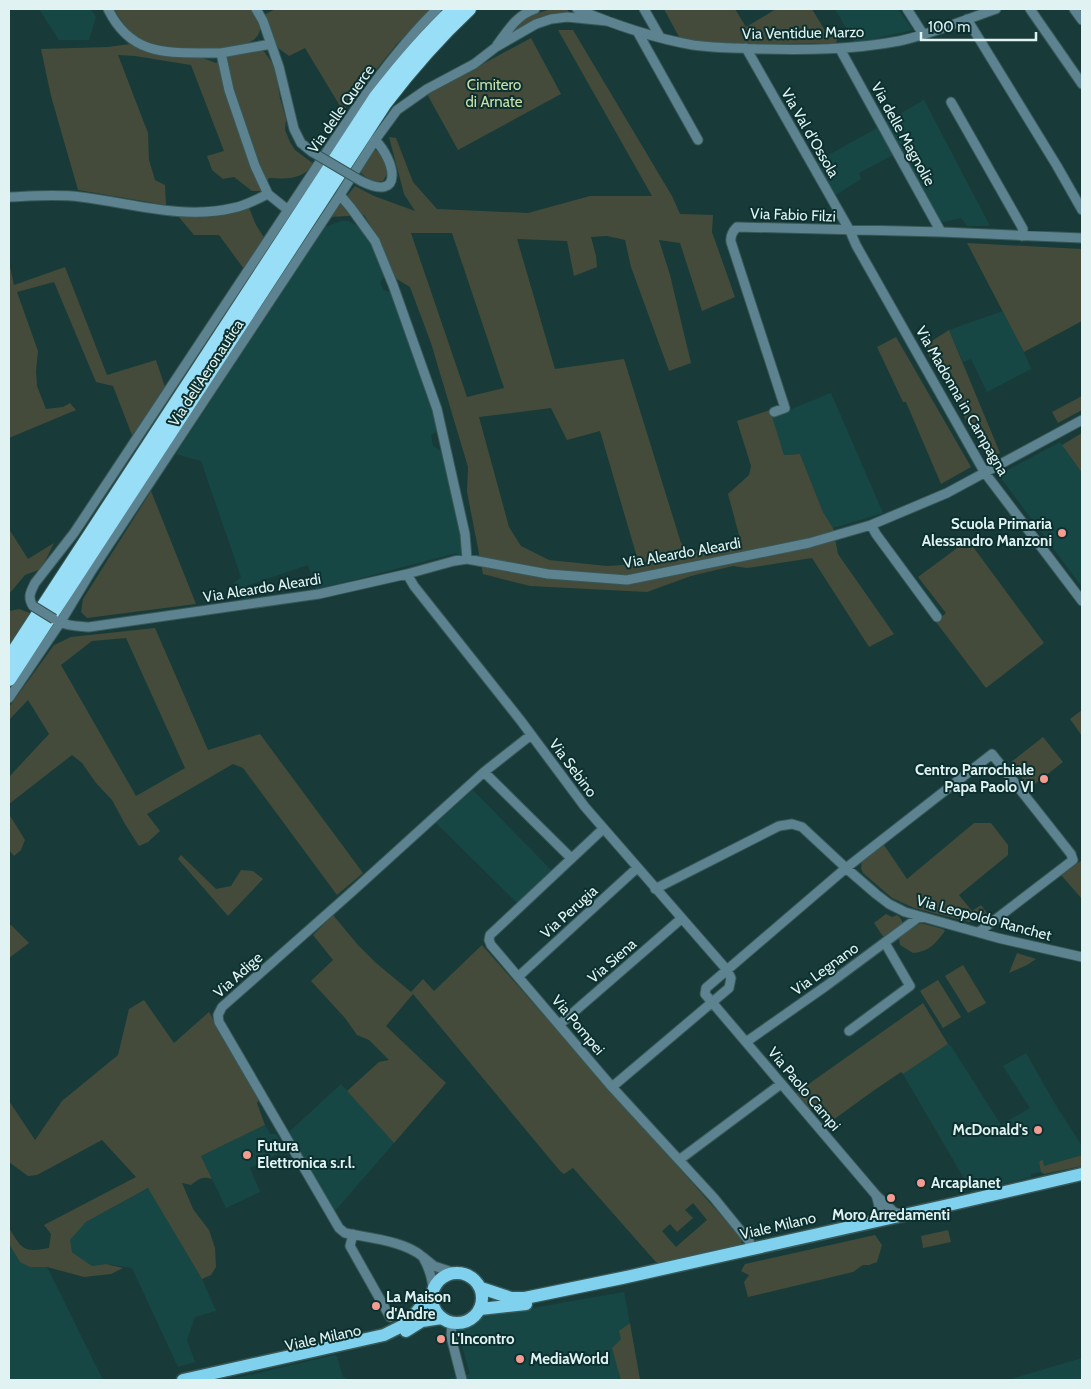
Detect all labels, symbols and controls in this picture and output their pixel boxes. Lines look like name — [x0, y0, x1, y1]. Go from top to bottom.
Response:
scale bar — [921, 10, 1036, 42]
text: 100 m — [928, 18, 970, 36]
street label: Via Ventidue Marzo — [742, 23, 864, 43]
street label: Via delle Querce — [304, 61, 378, 157]
park label: Cimitero di Arnate — [466, 76, 523, 111]
street label: Via delle Magnolie — [867, 79, 939, 189]
street label: Via Val d'Ossola — [777, 85, 843, 181]
street label: Via Fabio Filzi — [750, 205, 836, 225]
street label: Via dell'Aeronautica — [165, 316, 248, 430]
street label: Via Madonna in Campagna — [912, 323, 1013, 480]
place label: Scuola Primaria Alessandro Manzoni — [922, 515, 1053, 550]
marker: Scuola Primaria Alessandro Manzoni — [1056, 527, 1068, 539]
street label: Via Aleardo Aleardi — [622, 534, 742, 572]
street label: Via Aleardo Aleardi — [202, 570, 322, 606]
street label: Via Sebino — [545, 735, 601, 801]
place label: Centro Parrochiale Papa Paolo VI — [915, 761, 1034, 796]
marker: Centro Parrochiale Papa Paolo VI — [1038, 773, 1050, 785]
street label: Via Perugia — [537, 881, 602, 942]
street label: Via Leopoldo Ranchet — [914, 891, 1054, 945]
street label: Via Siena — [584, 934, 641, 987]
street label: Via Legnano — [788, 939, 862, 999]
street label: Via Adige — [210, 948, 266, 1002]
street label: Via Pompei — [548, 991, 608, 1059]
street label: Via Paolo Campi — [764, 1044, 844, 1134]
place label: McDonald's — [953, 1121, 1028, 1139]
marker: McDonald's — [1032, 1124, 1044, 1136]
place label: Futura Elettronica s.r.l. — [257, 1137, 355, 1172]
marker: Futura Elettronica s.r.l. — [241, 1149, 253, 1161]
place label: Arcaplanet — [931, 1174, 1001, 1192]
marker: Arcaplanet — [915, 1177, 927, 1189]
marker: Moro Arredamenti — [885, 1192, 897, 1204]
place label: Moro Arredamenti — [832, 1206, 950, 1224]
street label: Viale Milano — [738, 1209, 818, 1243]
place label: La Maison d'Andre — [386, 1288, 451, 1323]
marker: La Maison d'Andre — [370, 1300, 382, 1312]
street label: Viale Milano — [283, 1321, 363, 1355]
place label: L'Incontro — [451, 1330, 515, 1348]
marker: L'Incontro — [435, 1333, 447, 1345]
place label: MediaWorld — [530, 1350, 609, 1368]
marker: MediaWorld — [514, 1353, 526, 1365]

